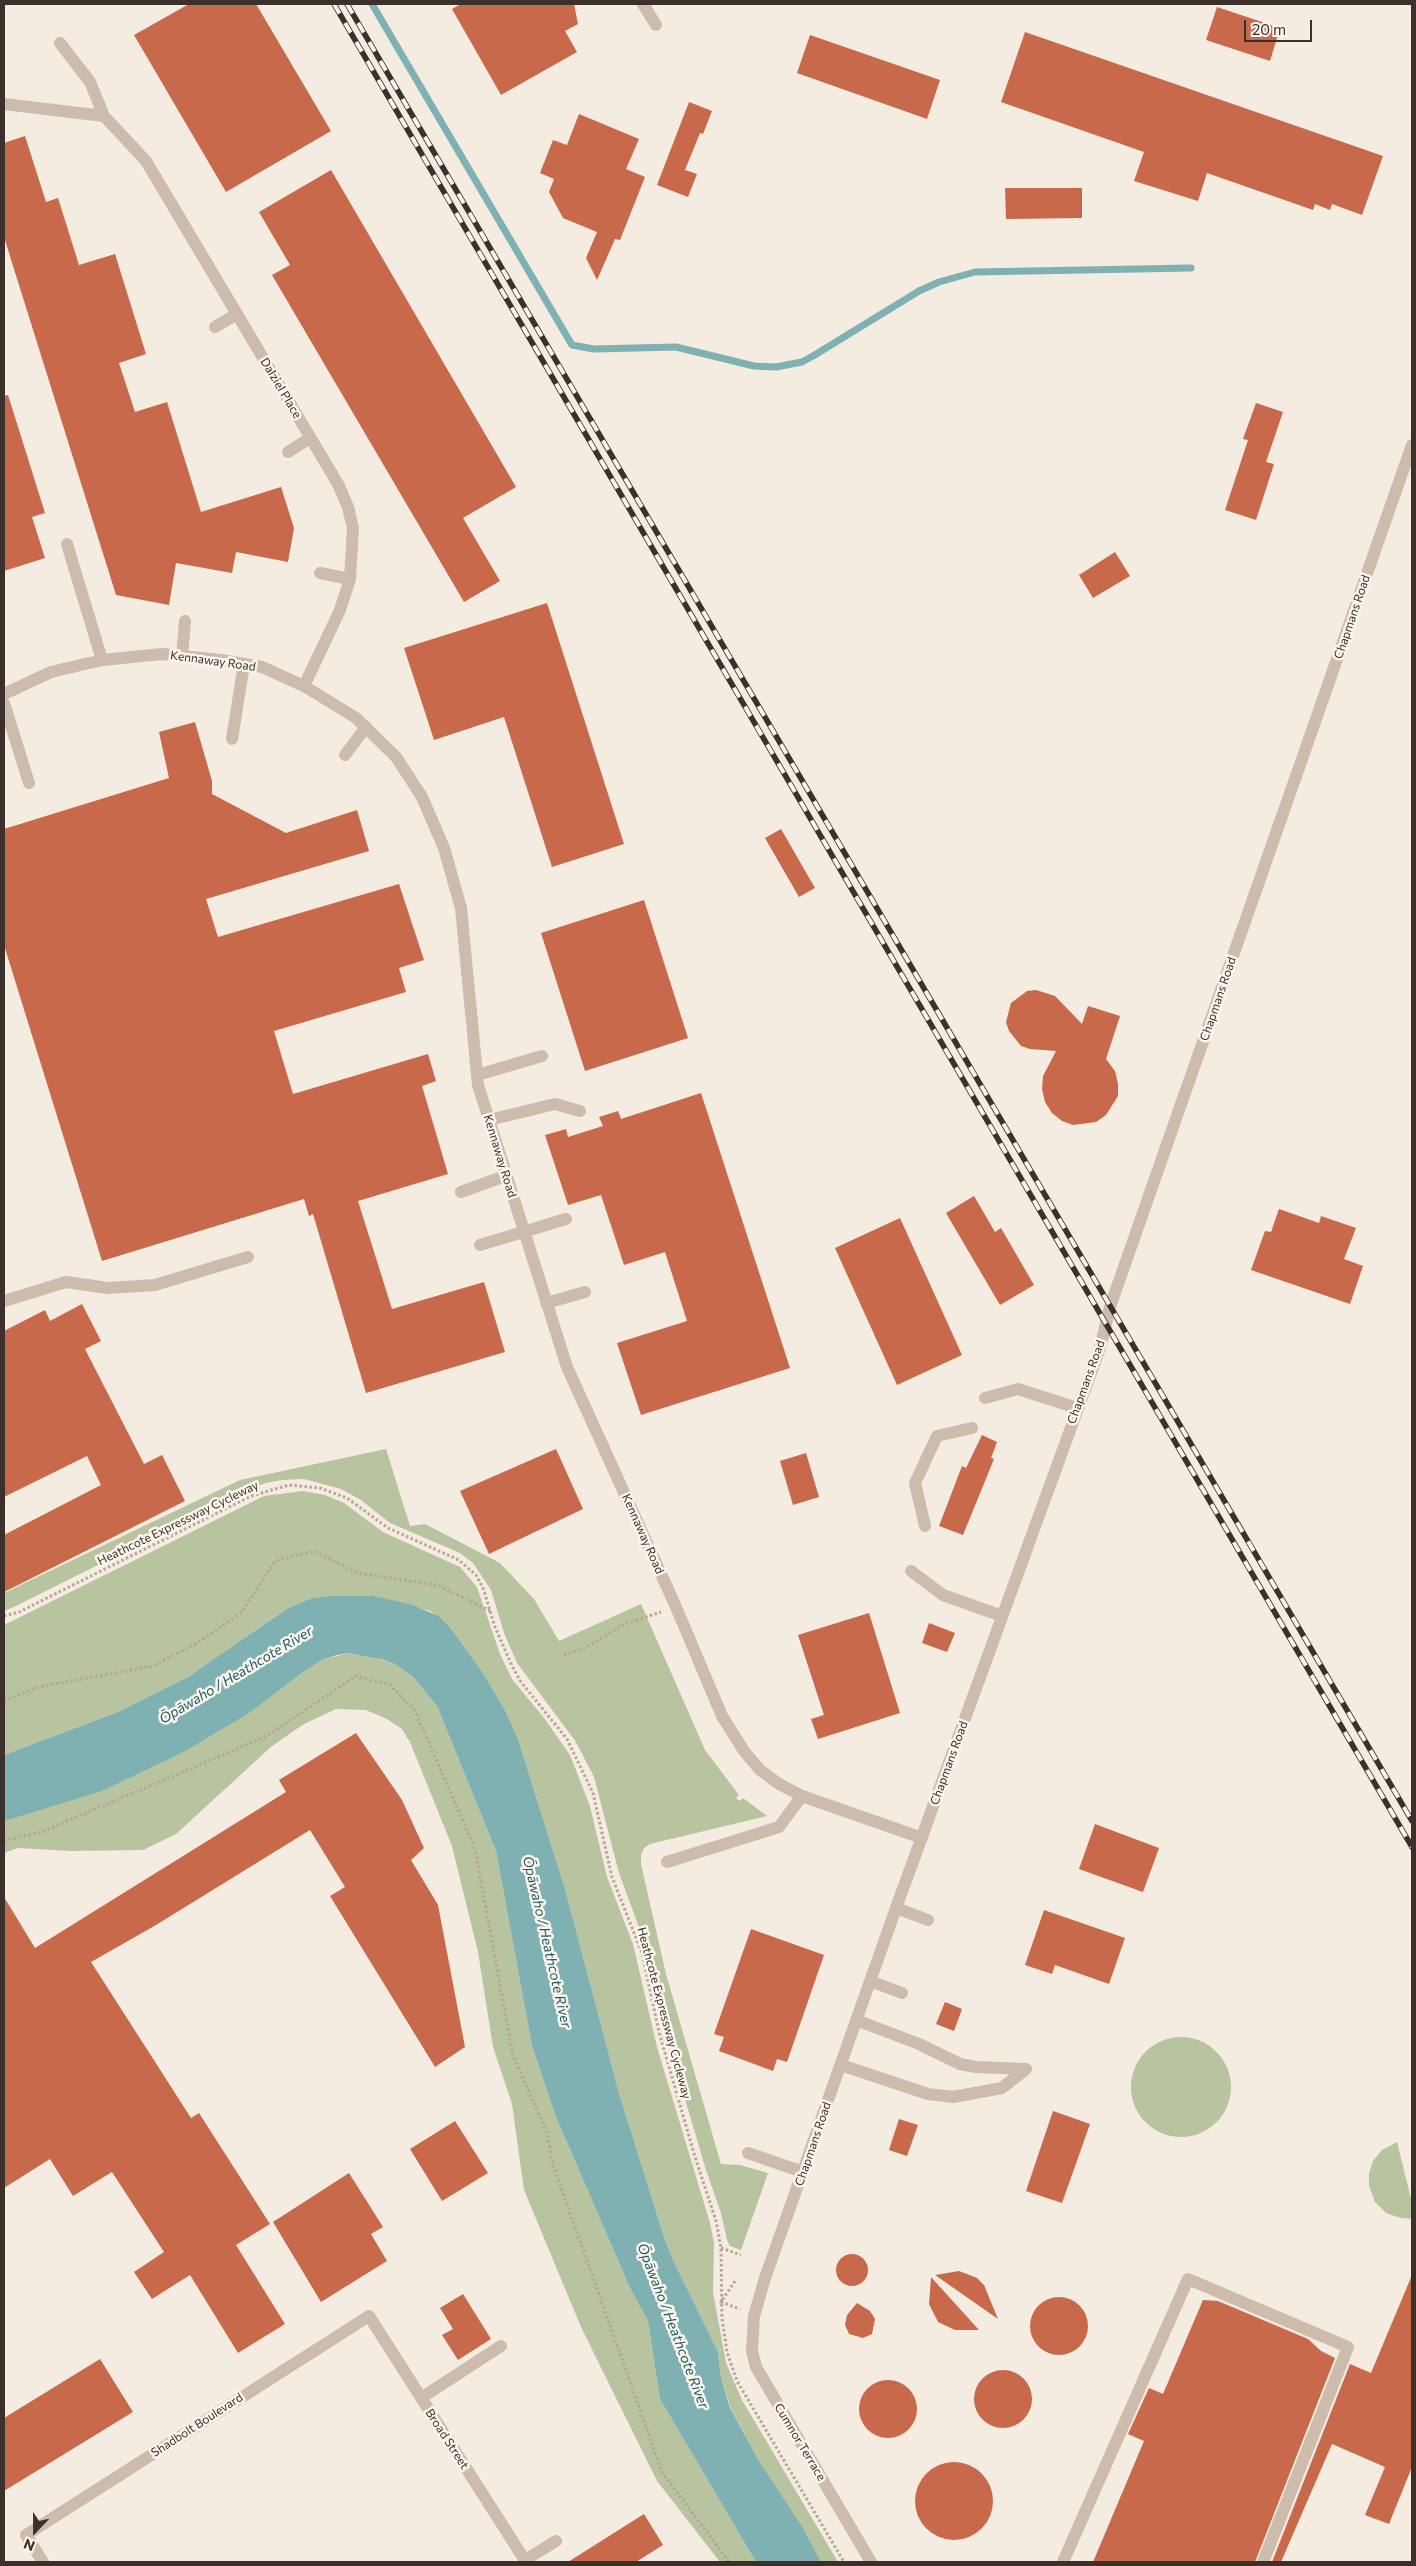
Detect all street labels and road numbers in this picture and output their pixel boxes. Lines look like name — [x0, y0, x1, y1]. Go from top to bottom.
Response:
street label: Dalziel Place — [257, 355, 305, 421]
street label: Chapmans Road — [1331, 573, 1373, 661]
street label: Kennaway Road — [169, 648, 257, 674]
street label: Chapmans Road — [1197, 955, 1239, 1043]
street label: Kennaway Road — [481, 1113, 519, 1199]
street label: Chapmans Road — [1064, 1338, 1108, 1426]
street label: Heathcote Expressway Cycleway — [95, 1478, 261, 1568]
street label: Kennaway Road — [619, 1492, 667, 1576]
street label: Chapmans Road — [927, 1719, 971, 1807]
street label: Heathcote Expressway Cycleway — [634, 1926, 694, 2100]
street label: Chapmans Road — [792, 2100, 834, 2188]
street label: Shadbolt Boulevard — [148, 2390, 246, 2460]
street label: Cumnor Terrace — [771, 2401, 829, 2483]
street label: Broad Street — [422, 2406, 472, 2472]

